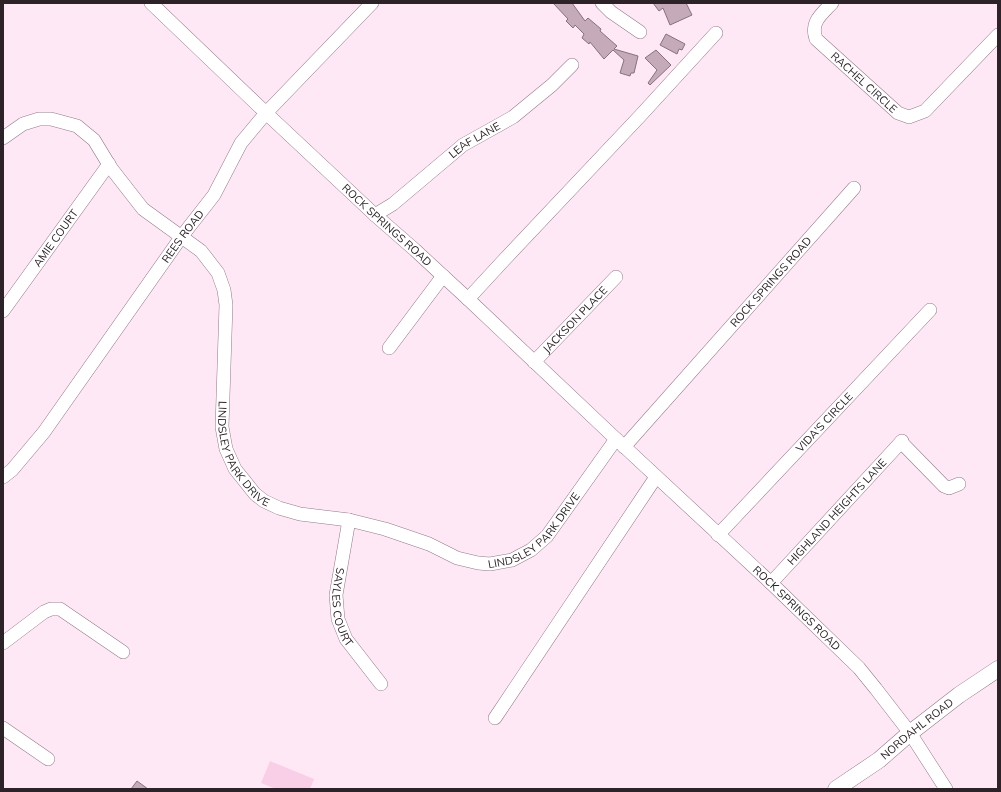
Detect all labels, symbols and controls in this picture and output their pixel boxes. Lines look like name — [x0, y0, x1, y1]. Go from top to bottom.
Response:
street label: RACHEL CIRCLE — [828, 49, 900, 116]
street label: LEAF LANE — [446, 119, 503, 161]
street label: ROCK SPRINGS ROAD — [339, 181, 435, 269]
street label: AMIE COURT — [30, 206, 81, 270]
street label: REES ROAD — [158, 207, 207, 265]
street label: ROCK SPRINGS ROAD — [727, 234, 815, 330]
street label: JACKSON PLACE — [540, 283, 610, 356]
street label: VIDA'S CIRCLE — [793, 389, 856, 455]
street label: LINDSLEY PARK DRIVE — [215, 401, 272, 510]
street label: HIGHLAND HEIGHTS LANE — [784, 456, 889, 568]
street label: LINDSLEY PARK DRIVE — [487, 490, 583, 571]
street label: ROCK SPRINGS ROAD — [750, 563, 844, 653]
street label: SAYLES COURT — [329, 567, 357, 650]
street label: NORDAHL ROAD — [877, 695, 956, 763]

